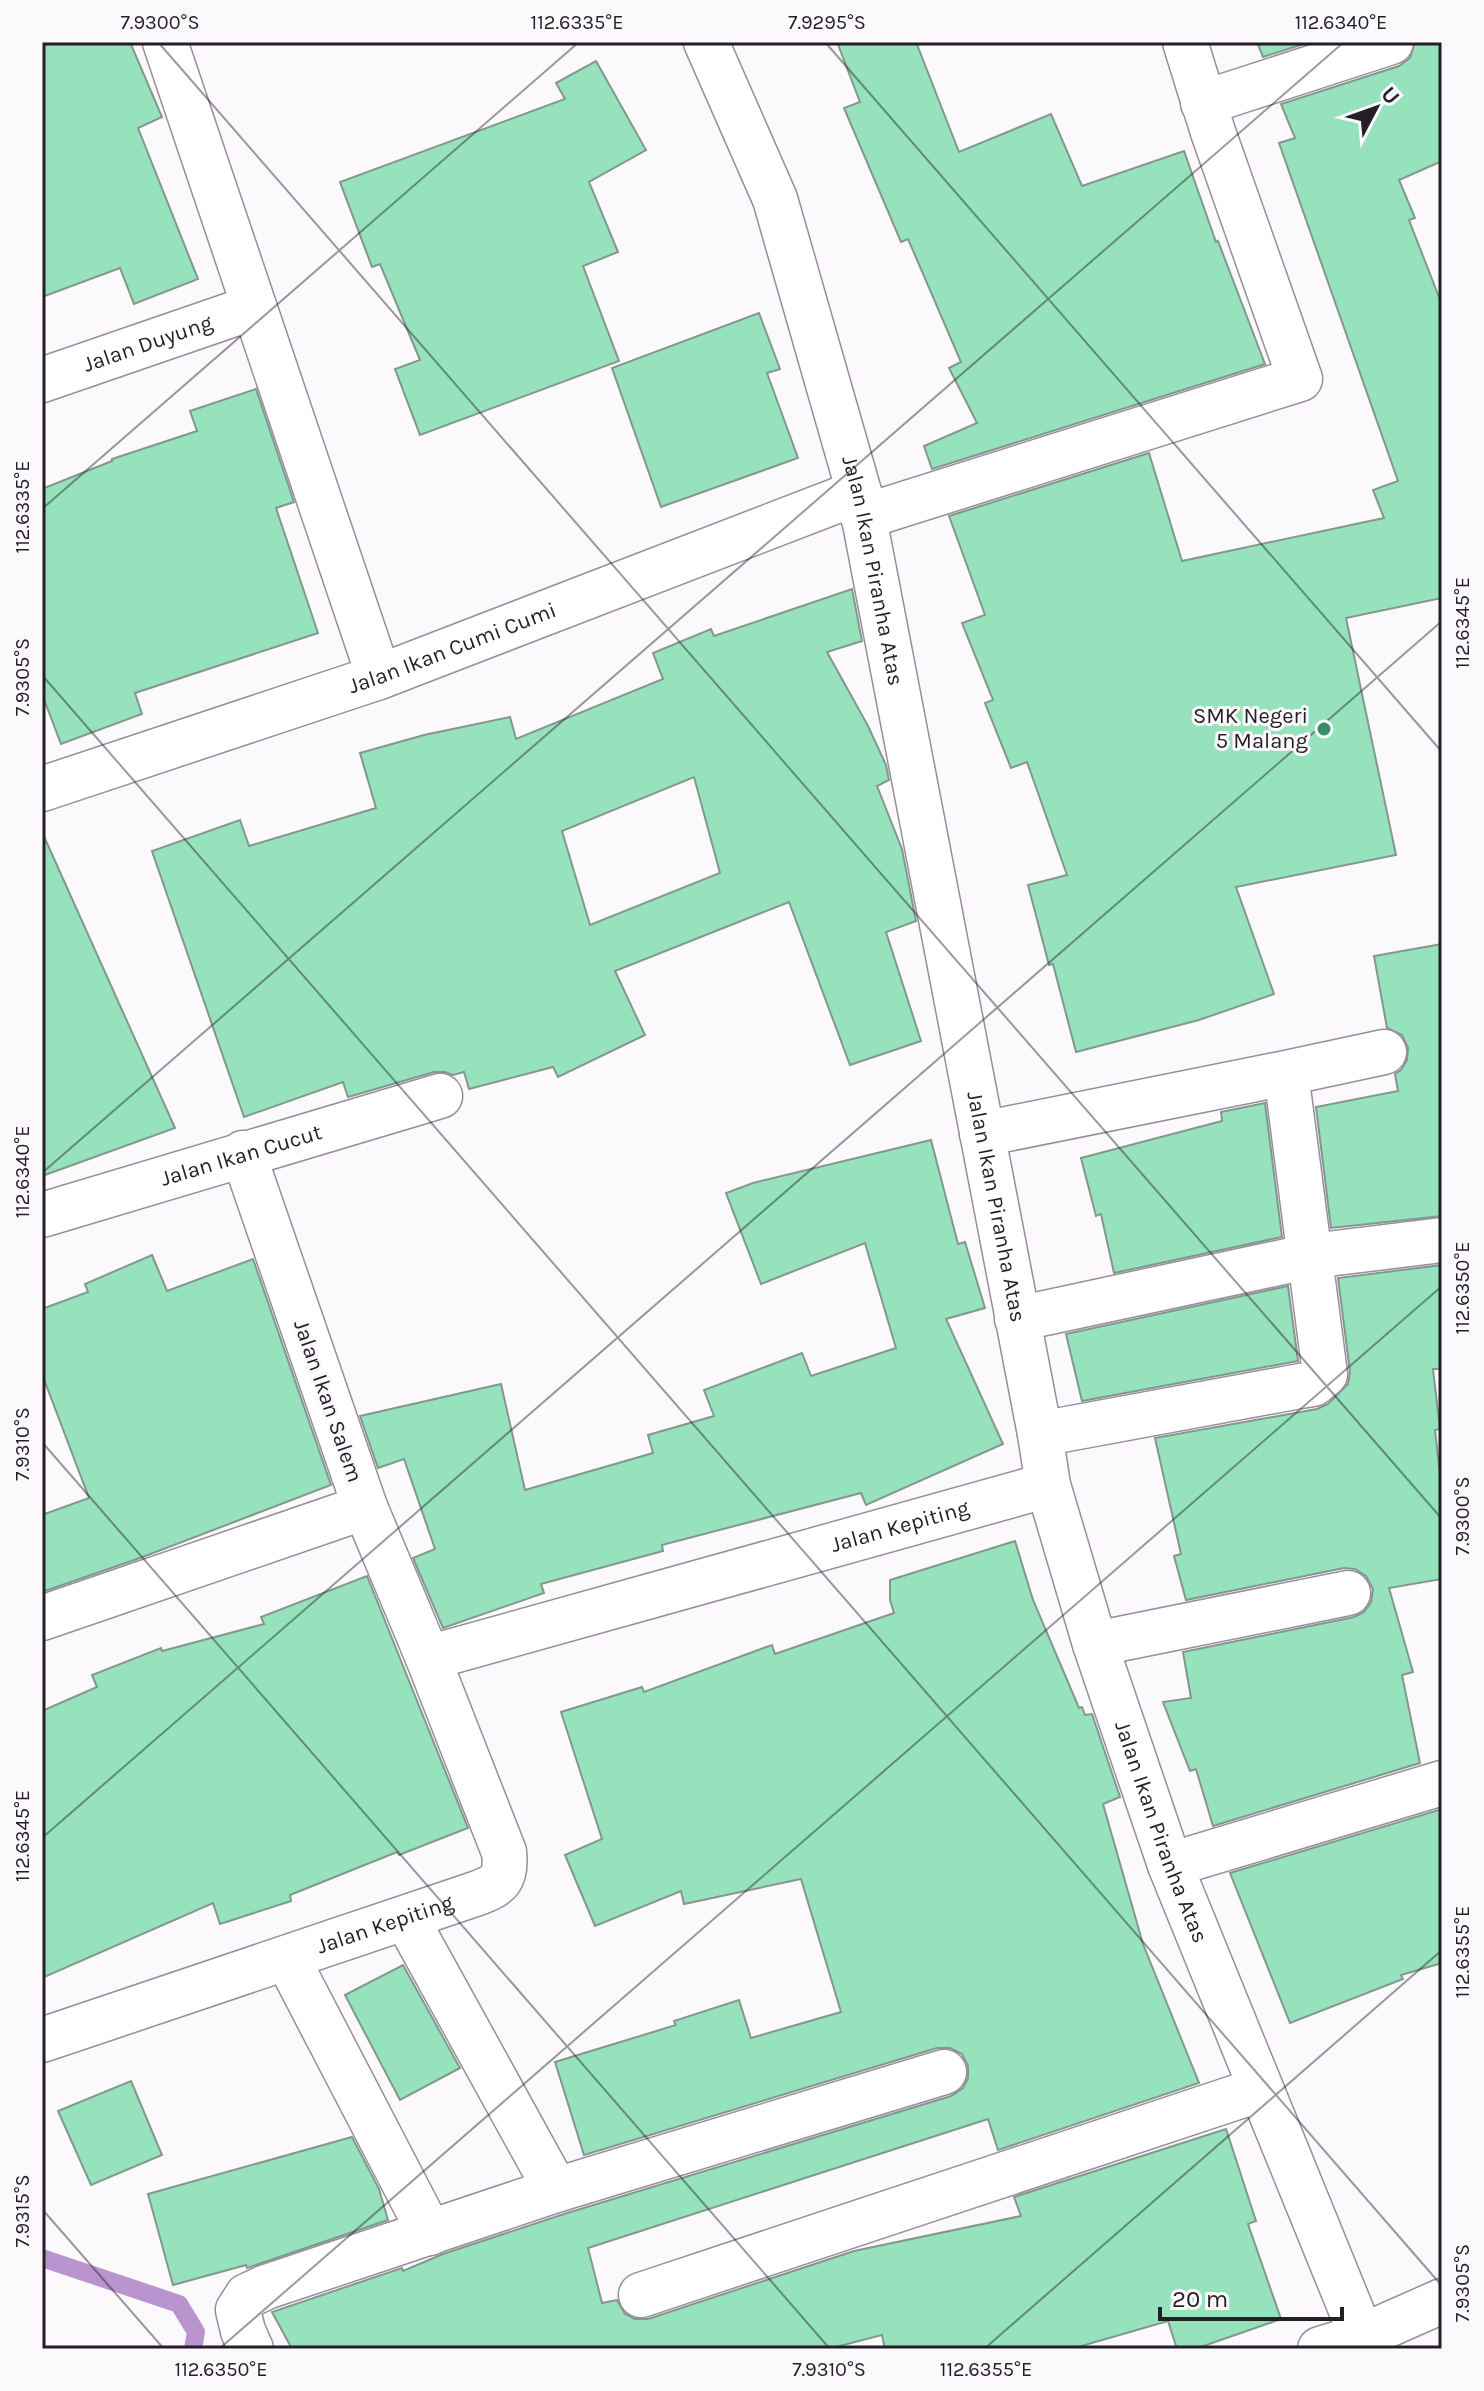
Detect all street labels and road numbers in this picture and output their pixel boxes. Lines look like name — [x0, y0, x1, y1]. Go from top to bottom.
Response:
street label: Jalan Duyung — [80, 309, 216, 378]
street label: Jalan Ikan Piranha Atas — [836, 452, 909, 688]
street label: Jalan Ikan Cumi Cumi — [345, 597, 560, 699]
street label: Jalan Ikan Piranha Atas — [961, 1089, 1031, 1324]
street label: Jalan Ikan Cucut — [158, 1119, 325, 1192]
street label: Jalan Ikan Salem — [288, 1316, 368, 1486]
street label: Jalan Kepiting — [828, 1494, 973, 1558]
street label: Jalan Ikan Piranha Atas — [1109, 1717, 1213, 1947]
street label: Jalan Kepiting — [313, 1889, 457, 1959]

